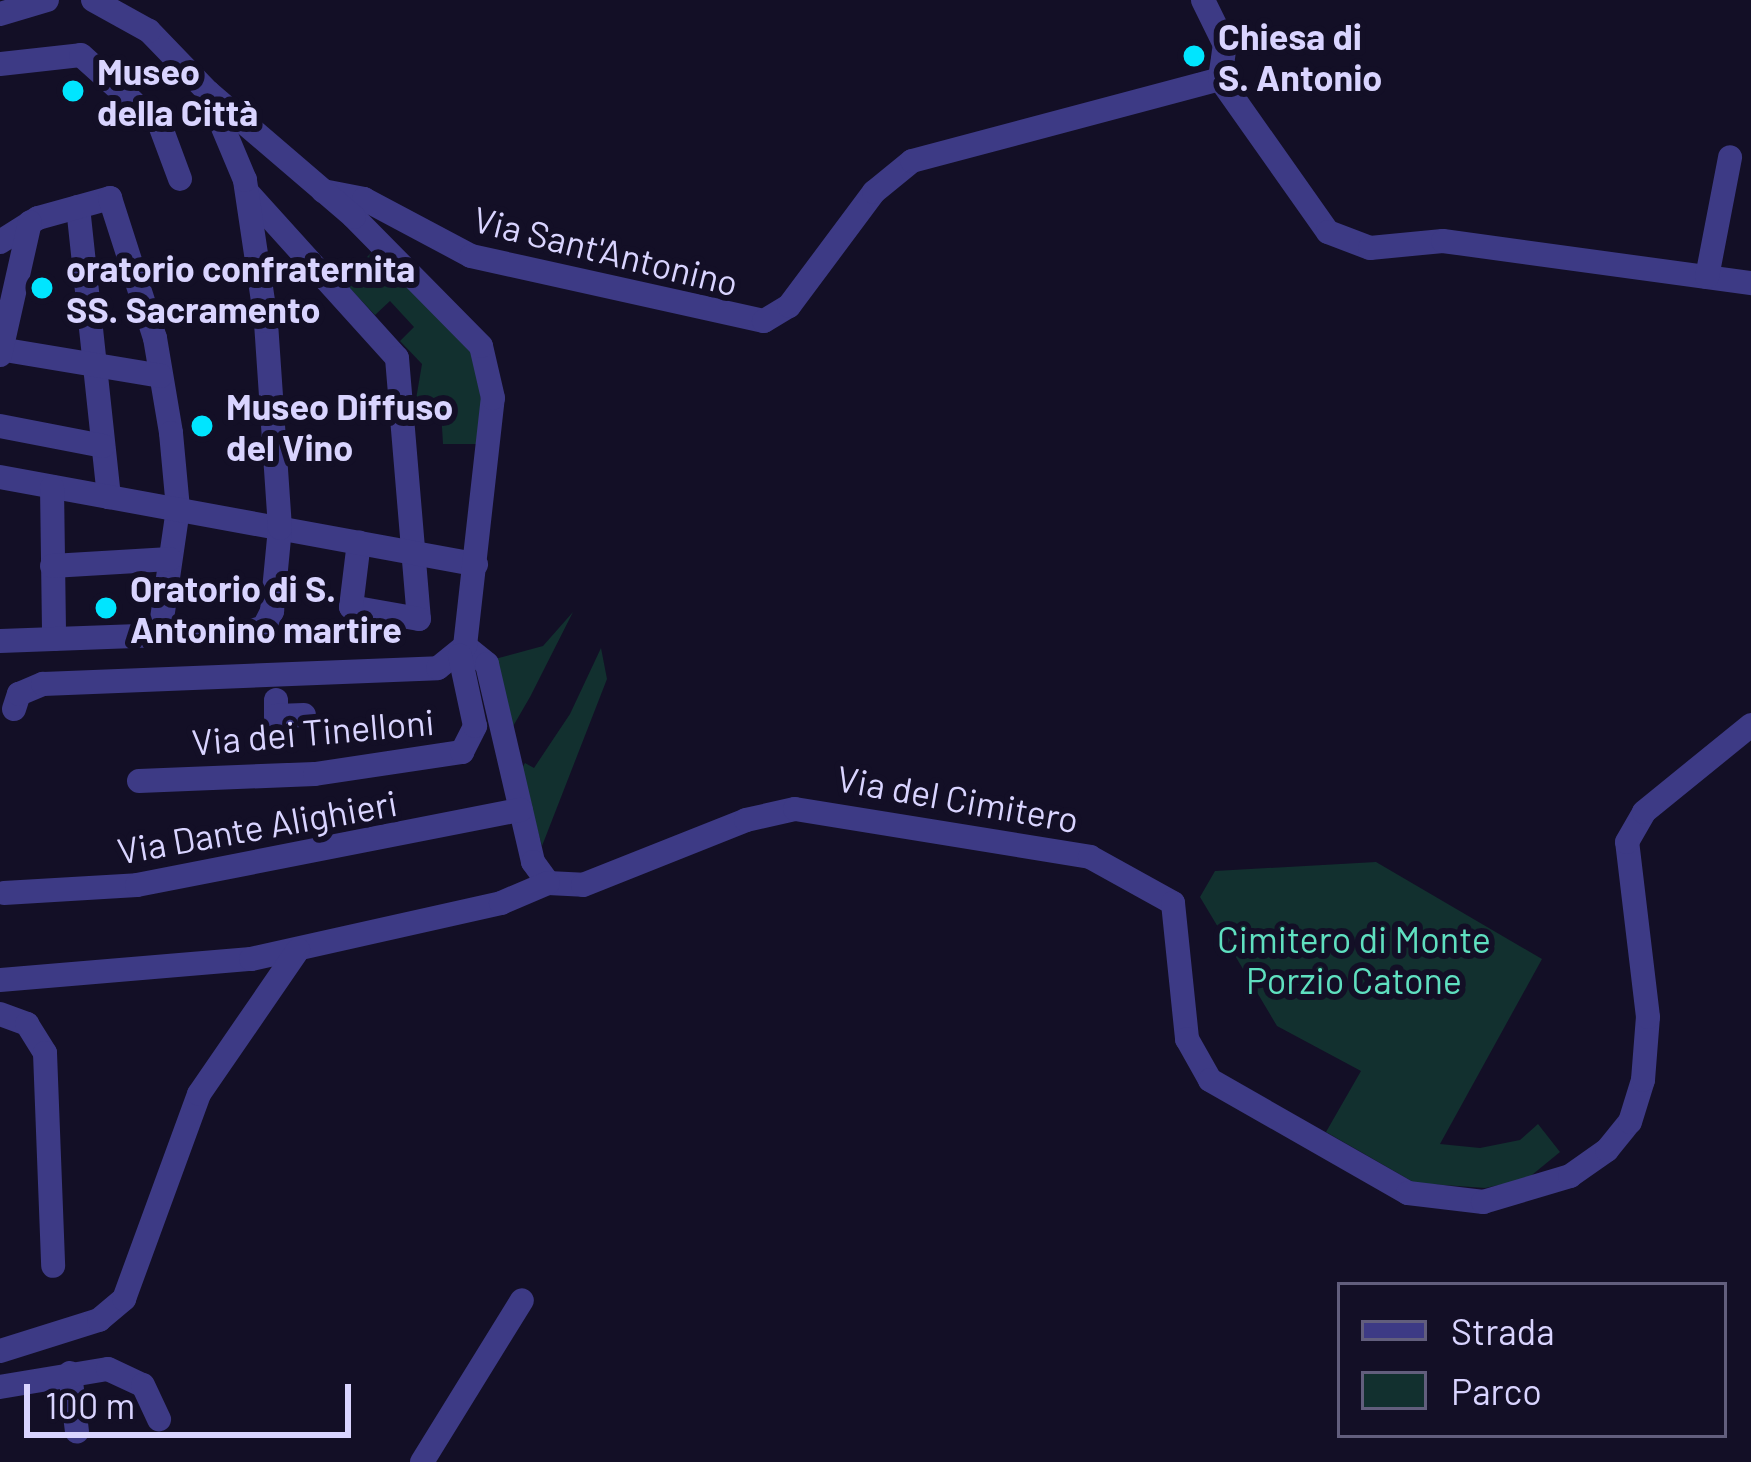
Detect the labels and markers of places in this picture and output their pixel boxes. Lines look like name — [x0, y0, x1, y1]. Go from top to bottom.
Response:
place label: Chiesa di S. Antonio — [1218, 13, 1382, 98]
marker: Chiesa di S. Antonio — [1181, 43, 1207, 69]
place label: Museo della Città — [97, 48, 258, 133]
marker: Museo della Città — [60, 78, 86, 104]
place label: oratorio confraternita SS. Sacramento — [66, 245, 415, 330]
marker: oratorio confraternita SS. Sacramento — [29, 275, 55, 301]
place label: Museo Diffuso del Vino — [226, 383, 453, 468]
marker: Museo Diffuso del Vino — [189, 413, 215, 439]
place label: Oratorio di S. Antonino martire — [130, 565, 402, 650]
marker: Oratorio di S. Antonino martire — [93, 595, 119, 621]

